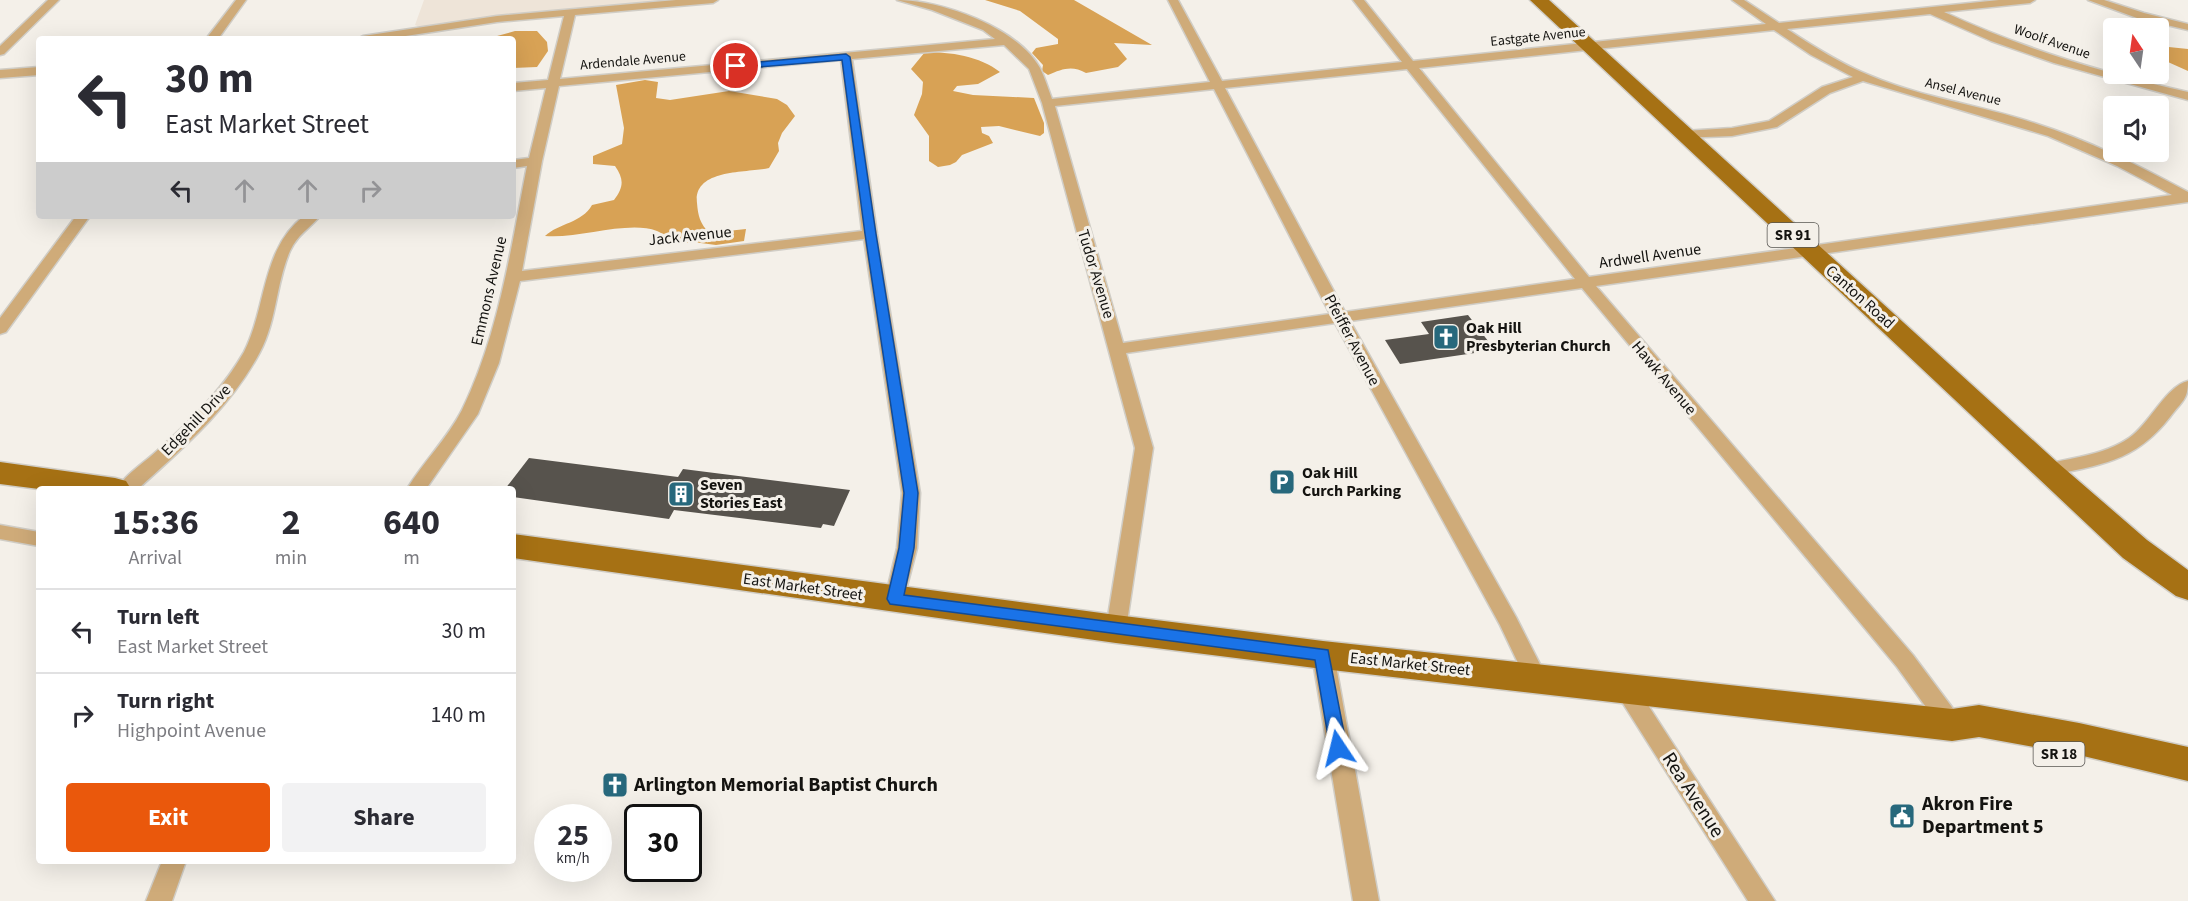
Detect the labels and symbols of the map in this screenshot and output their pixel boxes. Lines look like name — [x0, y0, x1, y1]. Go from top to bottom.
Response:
north arrow — [2103, 18, 2169, 84]
street label: Woolf Avenue — [2011, 20, 2093, 64]
street label: Eastgate Avenue — [1489, 22, 1587, 52]
pin — [710, 40, 761, 91]
street label: Ardendale Avenue — [579, 46, 687, 76]
street label: Ansel Avenue — [1923, 73, 2003, 111]
street label: Jack Avenue — [647, 221, 733, 251]
road number: SR 91 — [1768, 223, 1818, 247]
street label: Tudor Avenue — [1072, 227, 1120, 321]
street label: Emmons Avenue — [466, 234, 512, 348]
street label: Ardwell Avenue — [1597, 238, 1703, 274]
street label: Canton Road — [1821, 260, 1899, 334]
street label: Pfeiffer Avenue — [1319, 290, 1385, 390]
place label: Oak Hill Presbyterian Church — [1466, 317, 1611, 357]
church icon: Oak Hill Presbyterian Church — [1431, 322, 1461, 352]
street label: Hawk Avenue — [1627, 336, 1702, 420]
street label: Edgehill Drive — [156, 379, 236, 461]
place label: Oak Hill Curch Parking — [1302, 462, 1401, 502]
parking icon: Oak Hill Curch Parking — [1267, 467, 1297, 497]
place label: Seven Stories East — [700, 474, 783, 514]
building icon: Seven Stories East — [666, 479, 696, 509]
street label: East Market Street — [742, 568, 865, 606]
street label: East Market Street — [1349, 647, 1472, 681]
position arrow — [1306, 716, 1370, 780]
road number: SR 18 — [2034, 742, 2084, 766]
street label: Rea Avenue — [1655, 747, 1731, 843]
church icon: Arlington Memorial Baptist Church — [600, 770, 630, 800]
place label: Arlington Memorial Baptist Church — [633, 771, 938, 799]
place label: Akron Fire Department 5 — [1921, 790, 2044, 841]
public building icon: Akron Fire Department 5 — [1887, 801, 1917, 831]
speed limit sign: 30 — [624, 804, 702, 882]

